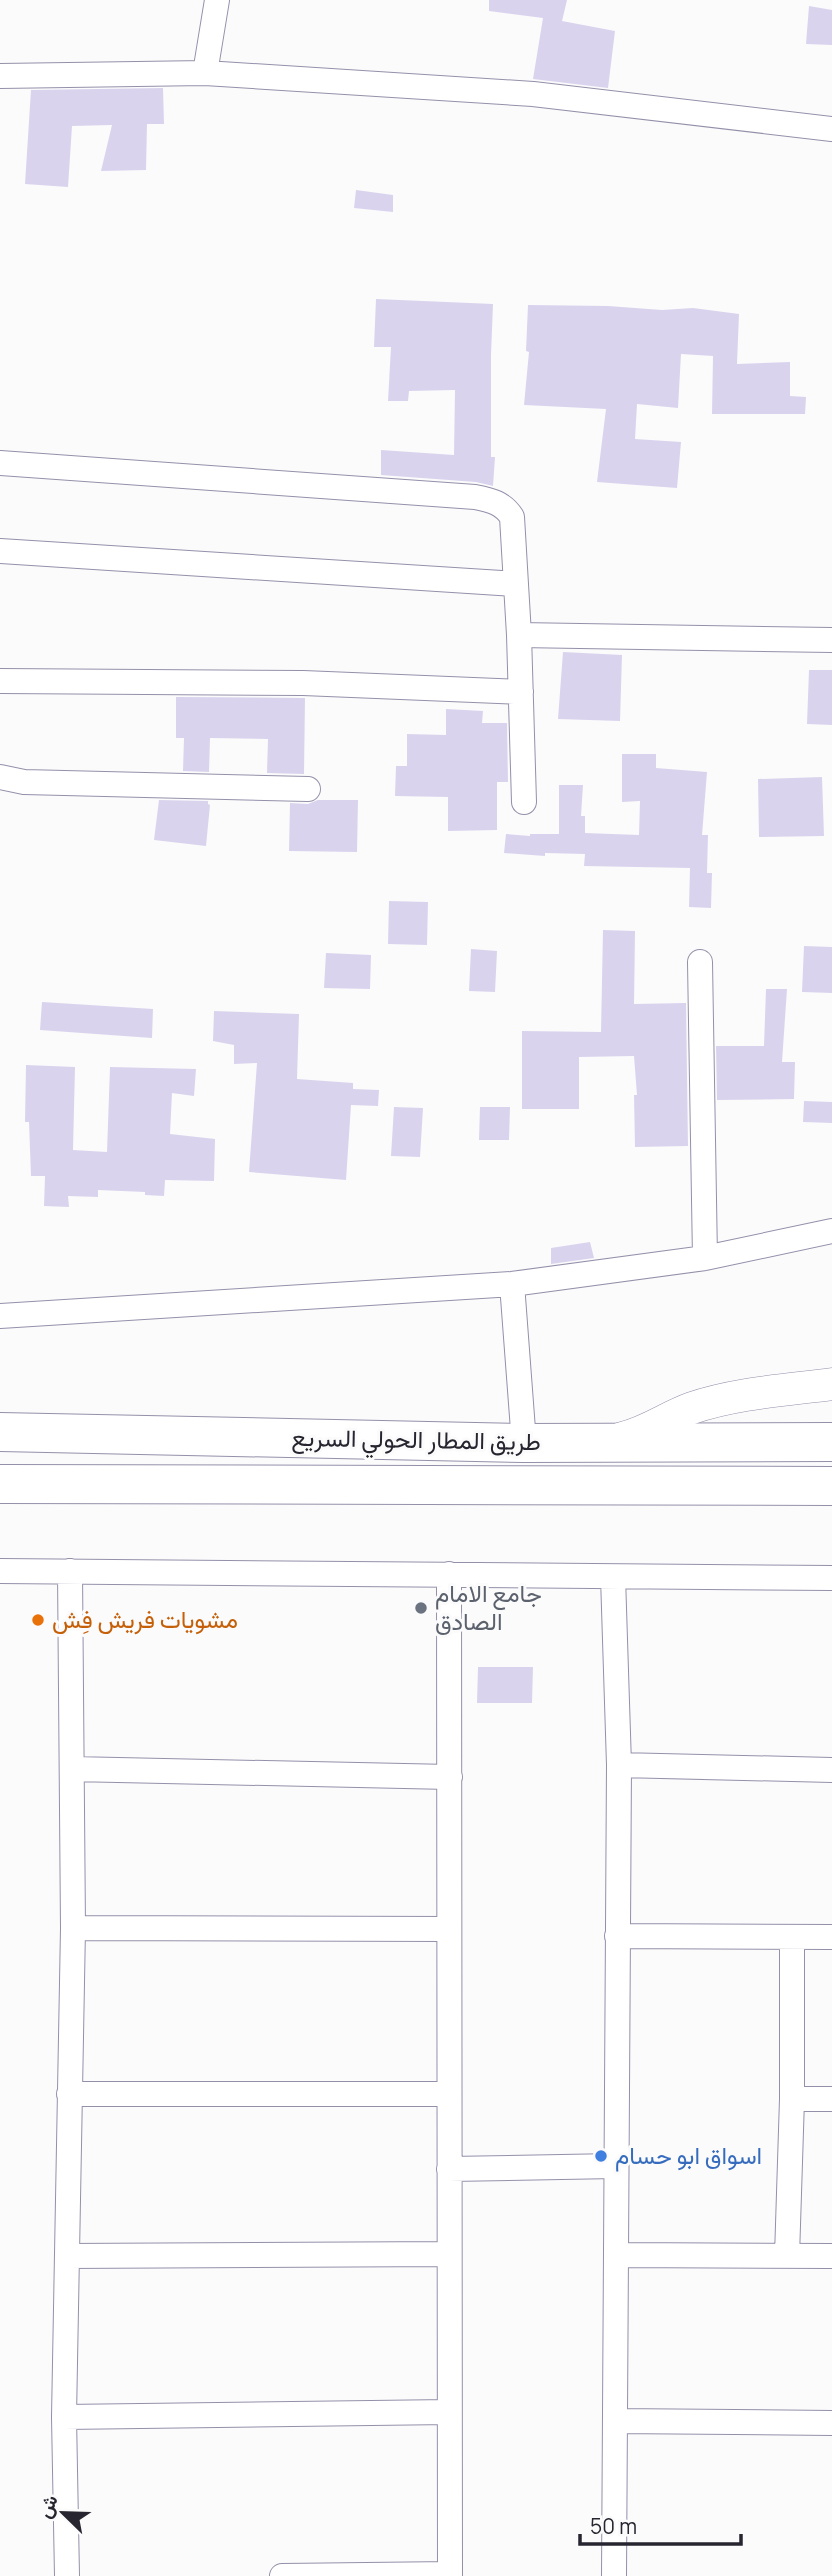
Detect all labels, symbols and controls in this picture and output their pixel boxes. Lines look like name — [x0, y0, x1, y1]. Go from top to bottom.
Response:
street label: طريق المطار الحولي السريع — [291, 1420, 541, 1461]
place label: جامع الامام الصادق — [435, 1576, 542, 1637]
marker: جامع الامام الصادق — [413, 1600, 429, 1616]
place label: مشويات فريش فِش — [52, 1602, 238, 1635]
marker: مشويات فريش فِش — [30, 1612, 46, 1628]
place label: اسواق ابو حسام — [615, 2138, 762, 2172]
marker: اسواق ابو حسام — [593, 2148, 609, 2164]
north arrow — [28, 2478, 98, 2548]
text: ش — [31, 2491, 64, 2522]
scale bar — [580, 2502, 741, 2546]
text: 50 m — [590, 2512, 637, 2540]

